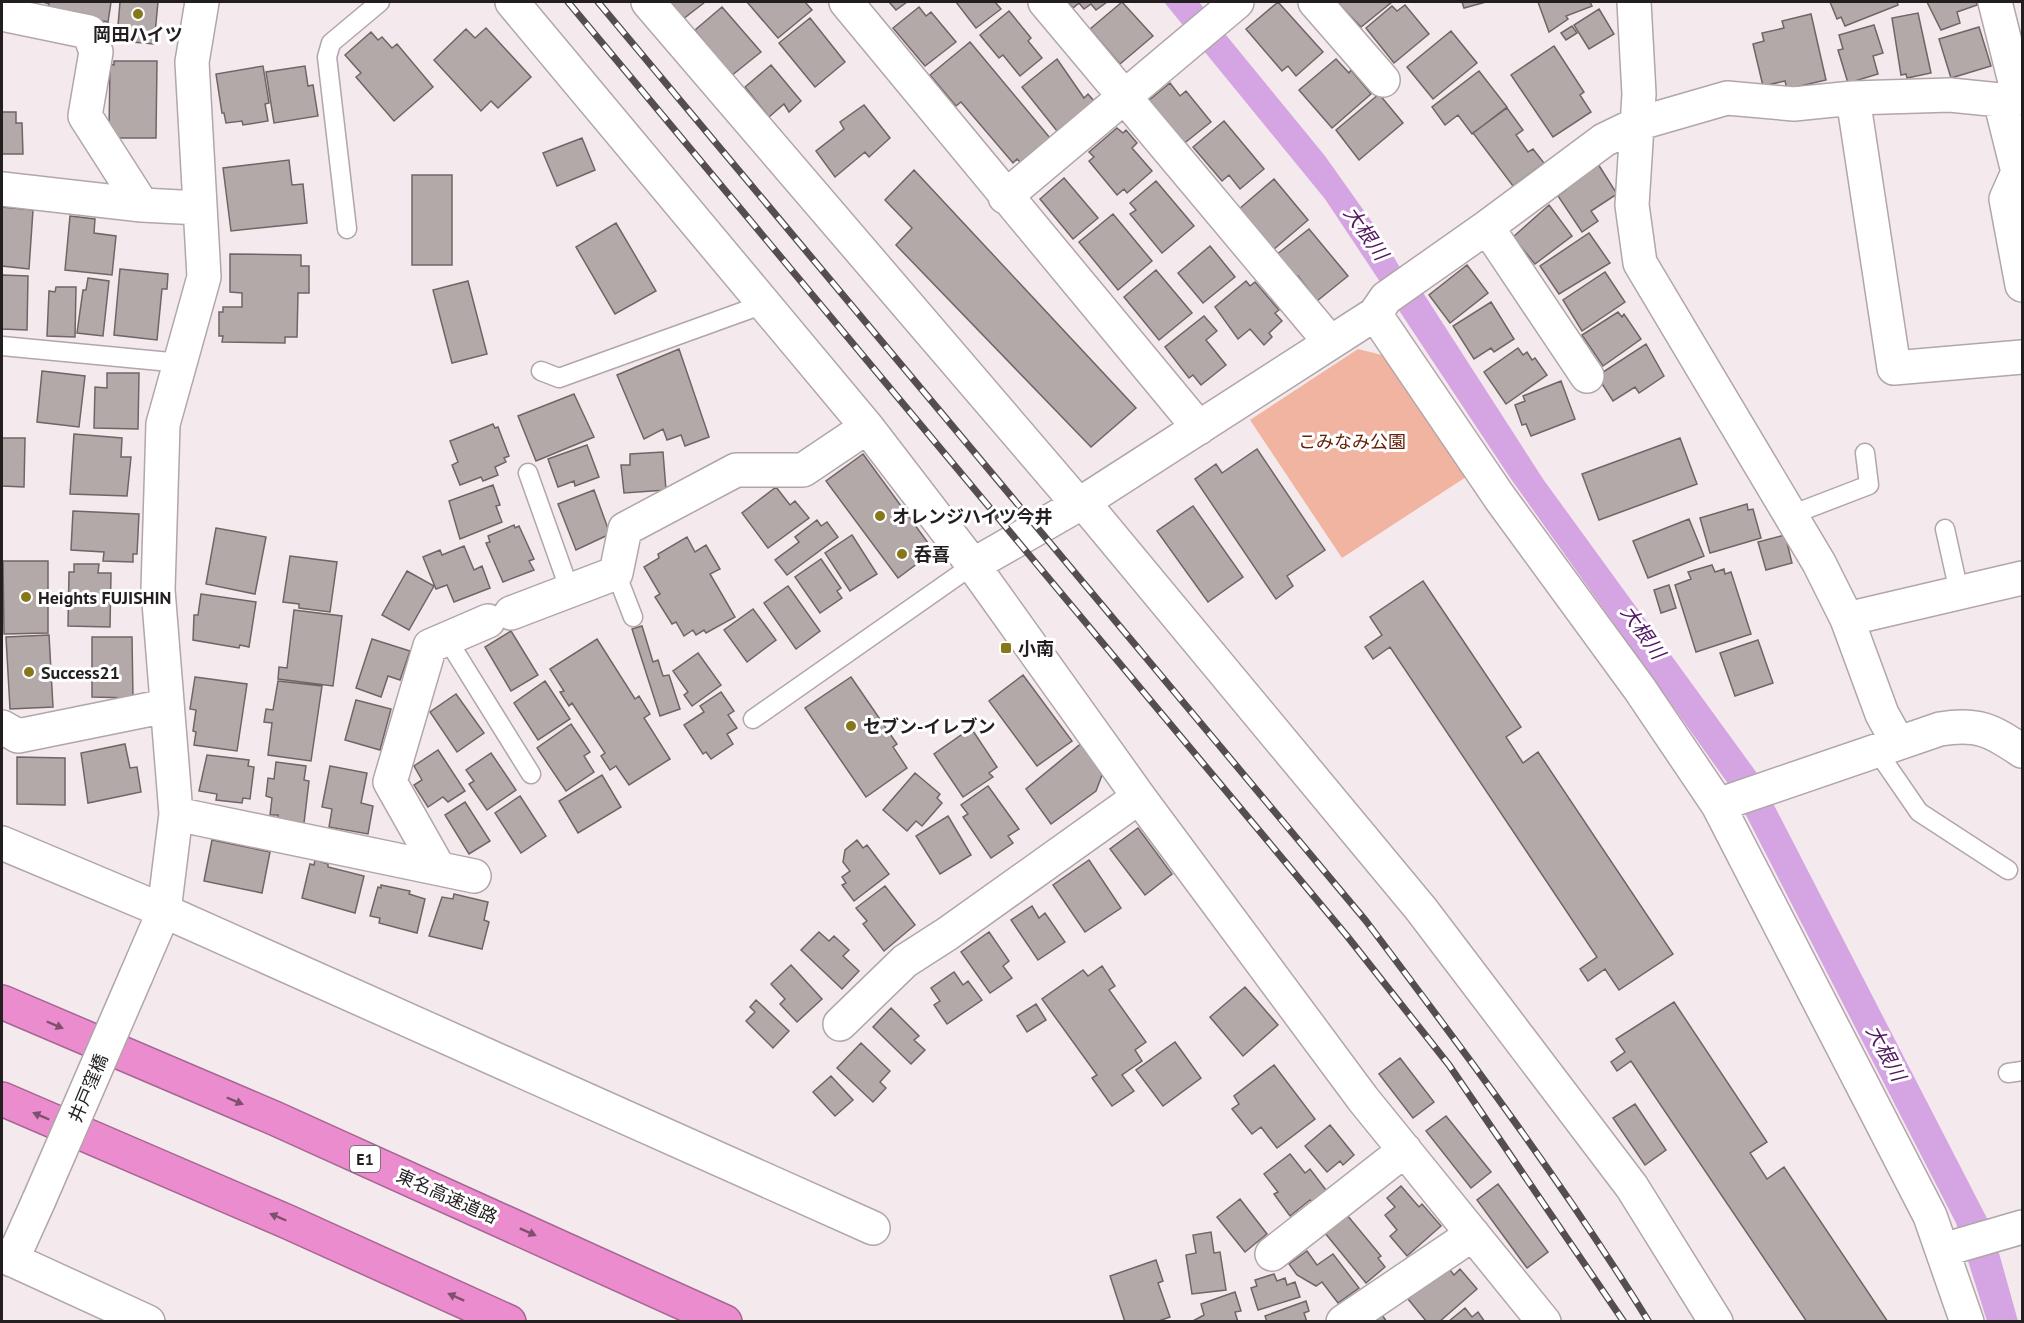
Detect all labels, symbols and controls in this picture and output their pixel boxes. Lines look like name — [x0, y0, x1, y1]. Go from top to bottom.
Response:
marker: 岡田ハイツ — [131, 7, 145, 21]
place label: 岡田ハイツ — [93, 23, 183, 46]
water label: 大根川 — [1338, 201, 1395, 267]
park label: こみなみ公園 — [1298, 430, 1406, 453]
place label: オレンジハイツ今井 — [892, 505, 1053, 528]
marker: オレンジハイツ今井 — [873, 509, 887, 523]
place label: 呑喜 — [914, 543, 950, 566]
marker: 呑喜 — [895, 547, 909, 561]
place label: Heights FUJISHIN — [38, 586, 171, 609]
marker: Heights FUJISHIN — [19, 590, 33, 604]
water label: 大根川 — [1615, 600, 1672, 666]
place label: 小南 — [1018, 637, 1054, 660]
marker: 小南 — [999, 641, 1013, 655]
place label: Success21 — [41, 661, 120, 684]
marker: Success21 — [22, 665, 36, 679]
place label: セブン-イレブン — [863, 715, 995, 738]
marker: セブン-イレブン — [844, 719, 858, 733]
one-way arrow — [47, 1020, 65, 1030]
water label: 大根川 — [1860, 1020, 1913, 1087]
street label: 井戸窪橋 — [63, 1050, 113, 1126]
one-way arrow — [226, 1097, 244, 1106]
one-way arrow — [31, 1111, 49, 1121]
road number: E1 — [350, 1146, 380, 1172]
street label: 東名高速道路 — [393, 1164, 501, 1228]
one-way arrow — [268, 1212, 286, 1222]
one-way arrow — [519, 1227, 537, 1237]
one-way arrow — [447, 1293, 464, 1302]

